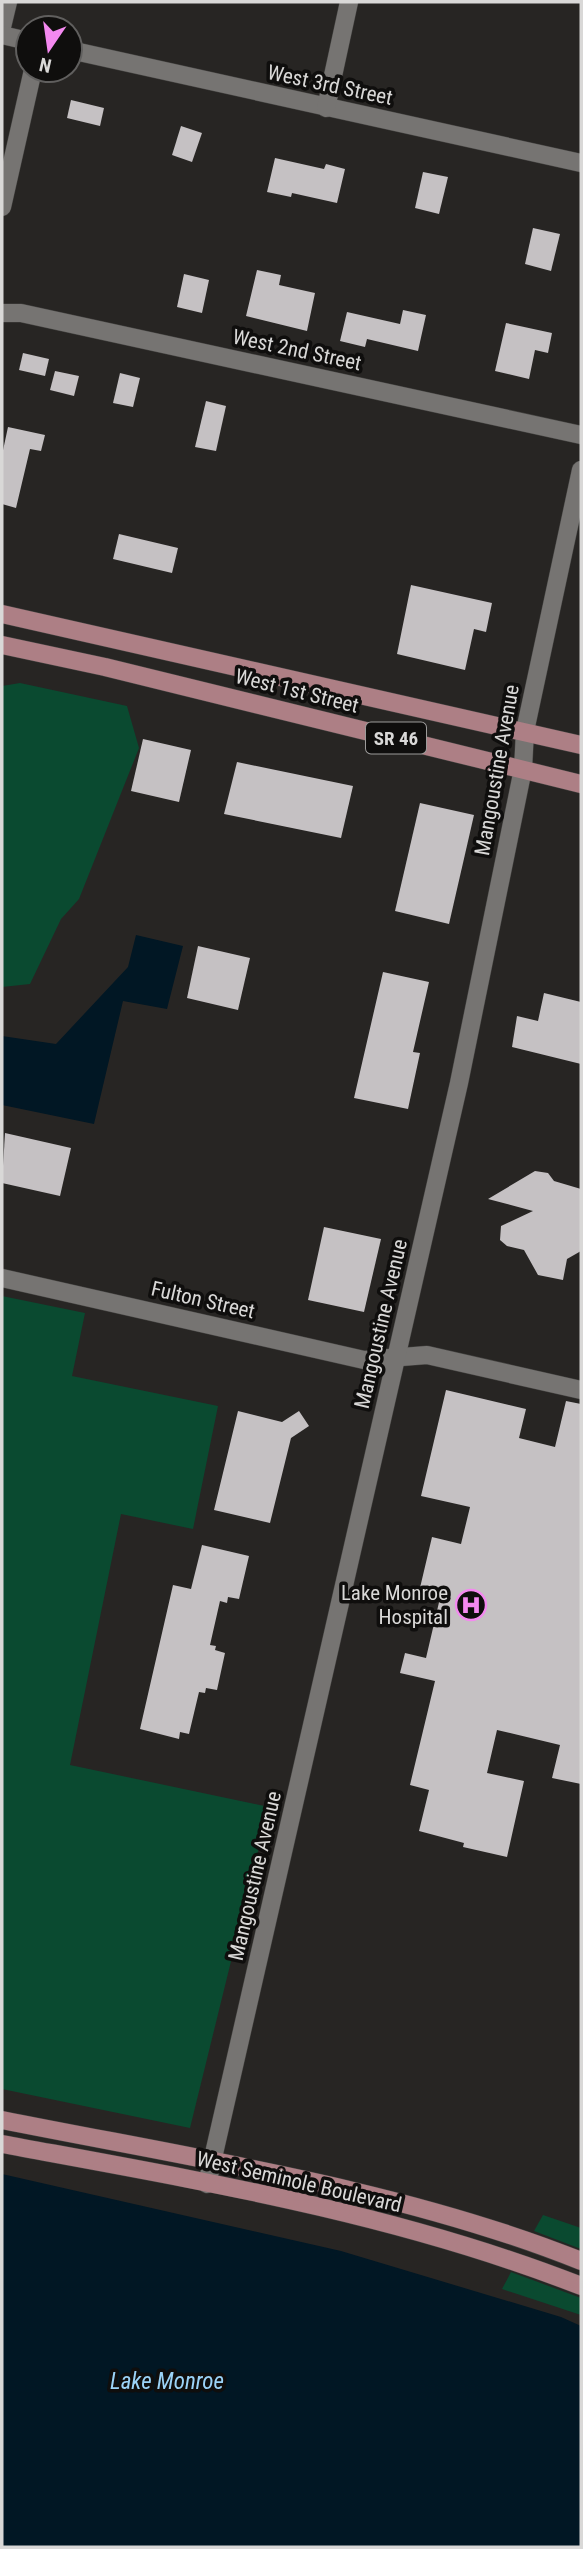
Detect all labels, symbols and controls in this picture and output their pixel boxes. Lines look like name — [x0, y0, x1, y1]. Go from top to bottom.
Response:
north arrow — [14, 14, 84, 84]
text: N — [37, 53, 54, 78]
street label: West 3rd Street — [265, 60, 395, 110]
street label: West 2nd Street — [230, 325, 364, 375]
street label: West 1st Street — [233, 664, 361, 718]
street label: Mangoustine Avenue — [470, 683, 524, 857]
road number: SR 46 — [366, 722, 426, 754]
street label: Mangoustine Avenue — [350, 1237, 412, 1411]
street label: Fulton Street — [149, 1276, 257, 1324]
place label: Lake Monroe Hospital — [341, 1581, 448, 1629]
hospital icon: Lake Monroe Hospital — [454, 1588, 488, 1622]
street label: Mangoustine Avenue — [224, 1789, 286, 1963]
street label: West Seminole Boulevard — [194, 2147, 404, 2217]
water label: Lake Monroe — [110, 2368, 224, 2395]

